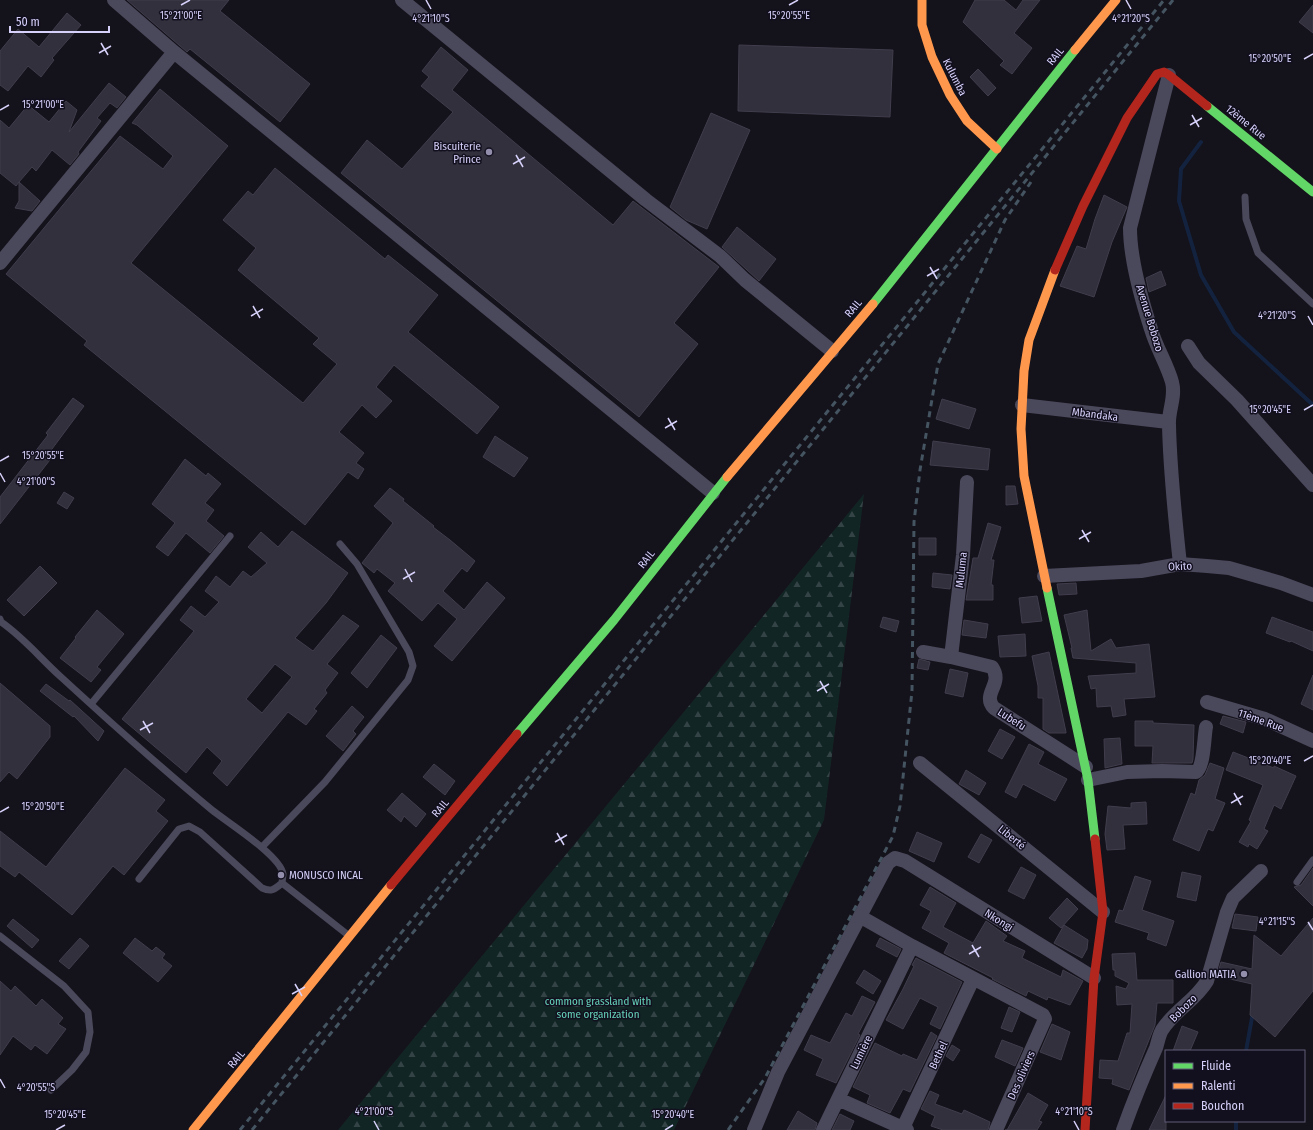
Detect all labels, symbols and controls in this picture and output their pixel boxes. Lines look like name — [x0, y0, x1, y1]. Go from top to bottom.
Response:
scale bar — [10, 8, 109, 34]
text: 15°21'00"E — [160, 10, 202, 22]
text: 15°20'55"E — [768, 10, 810, 22]
text: 4°21'10"S — [412, 13, 450, 25]
text: 4°21'20"S — [1112, 13, 1150, 25]
text: 50 m — [16, 15, 40, 29]
street label: RAIL — [1044, 45, 1067, 68]
text: 15°20'50"E — [1249, 53, 1292, 65]
street label: Kulumba — [940, 57, 969, 98]
text: 15°21'00"E — [22, 99, 64, 111]
street label: 12ème Rue — [1223, 102, 1268, 143]
place label: Biscuiterie Prince — [433, 140, 481, 166]
marker: Biscuiterie Prince — [484, 147, 494, 157]
street label: Avenue Bobozo — [1133, 283, 1166, 353]
street label: RAIL — [842, 297, 865, 320]
text: 4°21'20"S — [1258, 310, 1296, 322]
text: 15°20'45"E — [1249, 404, 1291, 416]
street label: Mbandaka — [1071, 405, 1119, 424]
text: 15°20'55"E — [22, 450, 64, 462]
text: 4°21'00"S — [17, 476, 55, 488]
street label: RAIL — [635, 548, 658, 571]
street label: Muluma — [953, 551, 970, 589]
street label: Okito — [1168, 559, 1193, 574]
street label: Lubefu — [995, 706, 1028, 733]
street label: 11ème Rue — [1236, 706, 1285, 735]
text: 15°20'40"E — [1249, 755, 1292, 767]
street label: RAIL — [429, 797, 452, 820]
text: 15°20'50"E — [22, 801, 65, 813]
street label: Liberté — [995, 822, 1028, 852]
place label: MONUSCO INCAL — [289, 869, 363, 882]
marker: MONUSCO INCAL — [276, 870, 286, 880]
street label: Nkongi — [982, 907, 1016, 934]
text: 4°21'15"S — [1259, 916, 1295, 928]
place label: Gallion MATIA — [1175, 968, 1236, 981]
marker: Gallion MATIA — [1239, 969, 1249, 979]
street label: Bobozo — [1167, 992, 1200, 1025]
park label: common grassland with some organization — [545, 995, 651, 1021]
street label: Lumière — [848, 1033, 875, 1071]
street label: Bethel — [926, 1039, 951, 1071]
street label: RAIL — [225, 1048, 248, 1071]
street label: Des oliviers — [1005, 1049, 1038, 1102]
legend — [1165, 1050, 1305, 1122]
text: Fluide — [1201, 1059, 1231, 1073]
text: Ralenti — [1201, 1079, 1236, 1093]
text: 4°20'55"S — [17, 1082, 55, 1094]
text: Bouchon — [1201, 1099, 1244, 1113]
text: 4°21'00"S — [355, 1106, 393, 1118]
text: 4°21'10"S — [1055, 1106, 1093, 1118]
text: 15°20'45"E — [44, 1109, 86, 1121]
text: 15°20'40"E — [652, 1109, 695, 1121]

